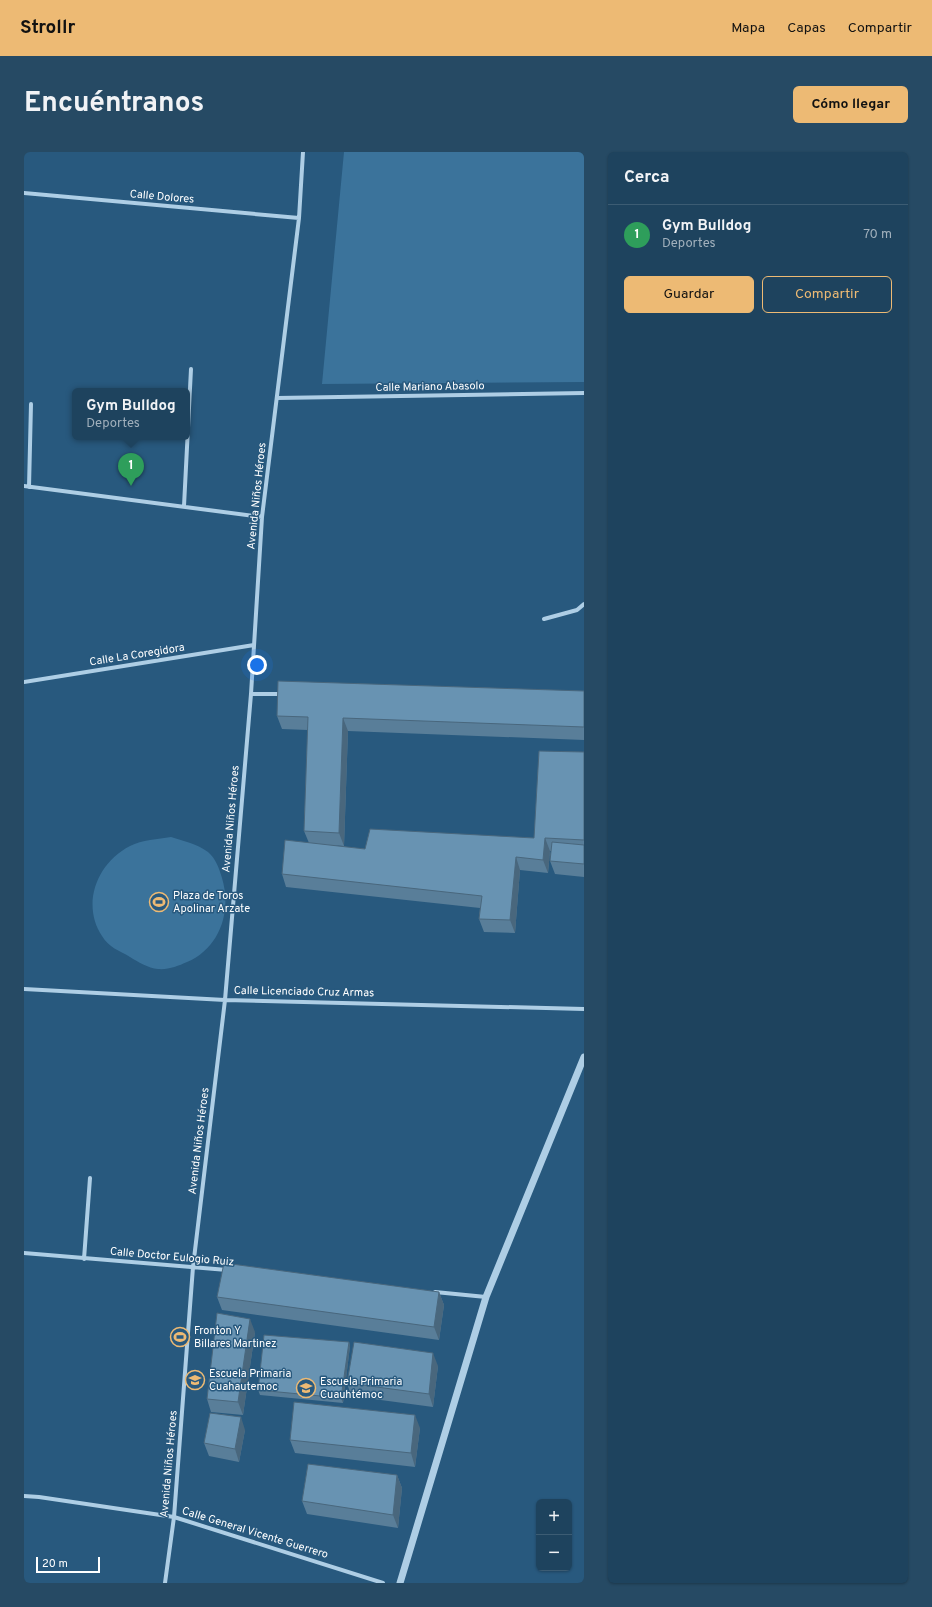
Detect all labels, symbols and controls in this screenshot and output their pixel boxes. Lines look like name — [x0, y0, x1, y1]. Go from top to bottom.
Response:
text: Strollr — [20, 16, 75, 40]
text: Mapa — [731, 20, 765, 37]
text: Capas — [787, 20, 826, 37]
text: Compartir — [848, 20, 912, 37]
text: Encuéntranos — [24, 86, 204, 122]
button: Cómo llegar — [793, 86, 908, 123]
text: Cerca — [624, 167, 670, 189]
street label: Calle Dolores — [129, 187, 195, 207]
text: Gym Bulldog — [662, 217, 751, 236]
text: 1 — [634, 227, 640, 243]
text: 70 m — [863, 227, 892, 243]
text: Deportes — [662, 236, 716, 252]
button: Guardar — [624, 276, 754, 313]
button: Compartir — [762, 276, 892, 313]
street label: Calle Mariano Abasolo — [375, 379, 485, 395]
popup — [72, 388, 190, 440]
text: Gym Bulldog — [86, 397, 176, 416]
text: Deportes — [86, 416, 140, 432]
street label: Avenida Niños Héroes — [244, 442, 270, 550]
pin: 1 — [118, 453, 144, 486]
street label: Calle La Coregidora — [88, 641, 186, 669]
your location — [247, 655, 267, 675]
street label: Avenida Niños Héroes — [219, 765, 243, 873]
place label: Plaza de Toros Apolinar Arzate — [173, 889, 250, 916]
sports icon: Plaza de Toros Apolinar Arzate — [148, 891, 170, 913]
street label: Calle Licenciado Cruz Armas — [234, 984, 374, 1000]
street label: Avenida Niños Héroes — [185, 1087, 213, 1195]
street label: Calle Doctor Eulogio Ruiz — [109, 1245, 235, 1269]
place label: Fronton Y Billares Martinez — [194, 1324, 277, 1351]
sports icon: Fronton Y Billares Martinez — [169, 1326, 191, 1348]
place label: Escuela Primaria Cuahautemoc — [209, 1367, 291, 1394]
school or university icon: Escuela Primaria Cuahautemoc — [184, 1369, 206, 1391]
place label: Escuela Primaria Cuauhtémoc — [320, 1375, 402, 1402]
school or university icon: Escuela Primaria Cuauhtémoc — [295, 1377, 317, 1399]
street label: Avenida Niños Héroes — [157, 1410, 181, 1518]
map controls — [536, 1499, 572, 1571]
button: + — [536, 1499, 572, 1535]
street label: Calle General Vicente Guerrero — [180, 1504, 330, 1562]
button: − — [536, 1535, 572, 1571]
scale bar — [36, 1555, 100, 1574]
text: 20 m — [42, 1557, 68, 1571]

